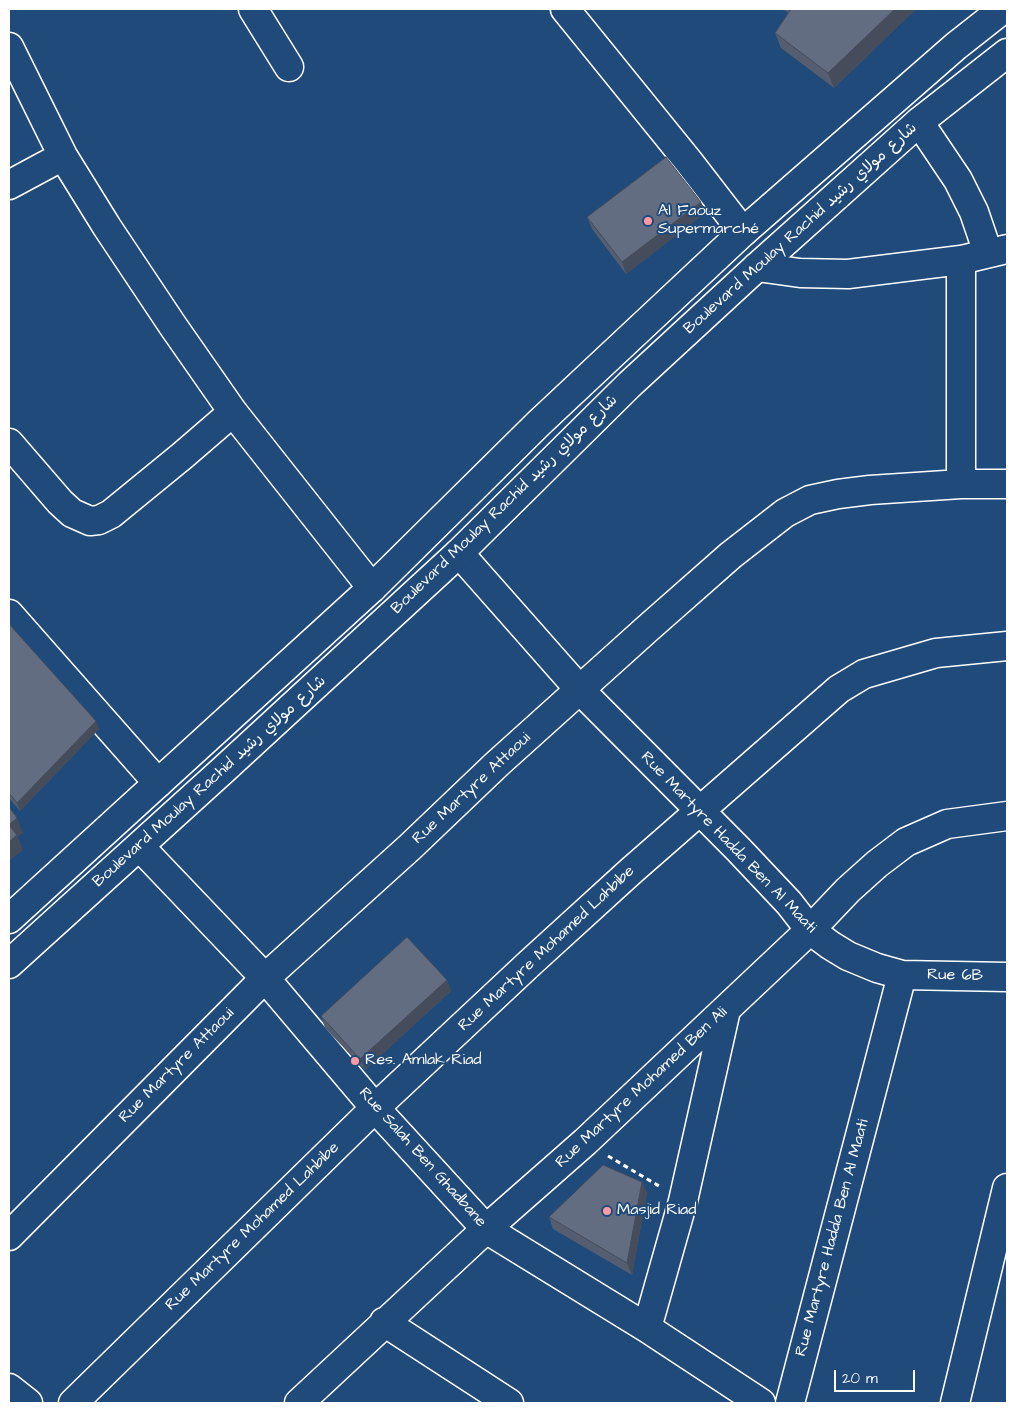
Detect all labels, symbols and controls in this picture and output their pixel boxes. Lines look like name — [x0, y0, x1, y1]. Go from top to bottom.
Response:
street label: Boulevard Moulay Rachid شارع مولاي رشيد — [680, 119, 922, 339]
place label: Al Faouz Supermarché — [658, 202, 759, 240]
marker: Al Faouz Supermarché — [642, 215, 654, 227]
street label: Boulevard Moulay Rachid شارع مولاي رشيد — [388, 391, 622, 619]
street label: Boulevard Moulay Rachid شارع مولاي رشيد — [89, 672, 331, 892]
street label: Rue Martyre Attaoui — [409, 729, 535, 849]
street label: Rue Martyre Hadda Ben Al Maati — [636, 748, 820, 938]
street label: Rue Martyre Mohamed Lahbibe — [455, 862, 639, 1036]
street label: Rue 6B — [927, 966, 983, 986]
street label: Rue Martyre Mohamed Ben Ali — [552, 1003, 732, 1173]
street label: Rue Martyre Attaoui — [115, 1004, 239, 1128]
place label: Res. Amlak Riad — [365, 1051, 482, 1071]
marker: Res. Amlak Riad — [349, 1055, 361, 1067]
street label: Rue Salah Ben Ghadbane — [354, 1084, 490, 1232]
street label: Rue Martyre Hadda Ben Al Maati — [792, 1117, 874, 1359]
street label: Rue Martyre Mohamed Lahbibe — [162, 1139, 344, 1315]
place label: Masjid Riad — [617, 1201, 696, 1221]
marker: Masjid Riad — [601, 1205, 613, 1217]
scale bar — [836, 1360, 917, 1392]
text: 20 m — [842, 1368, 878, 1389]

